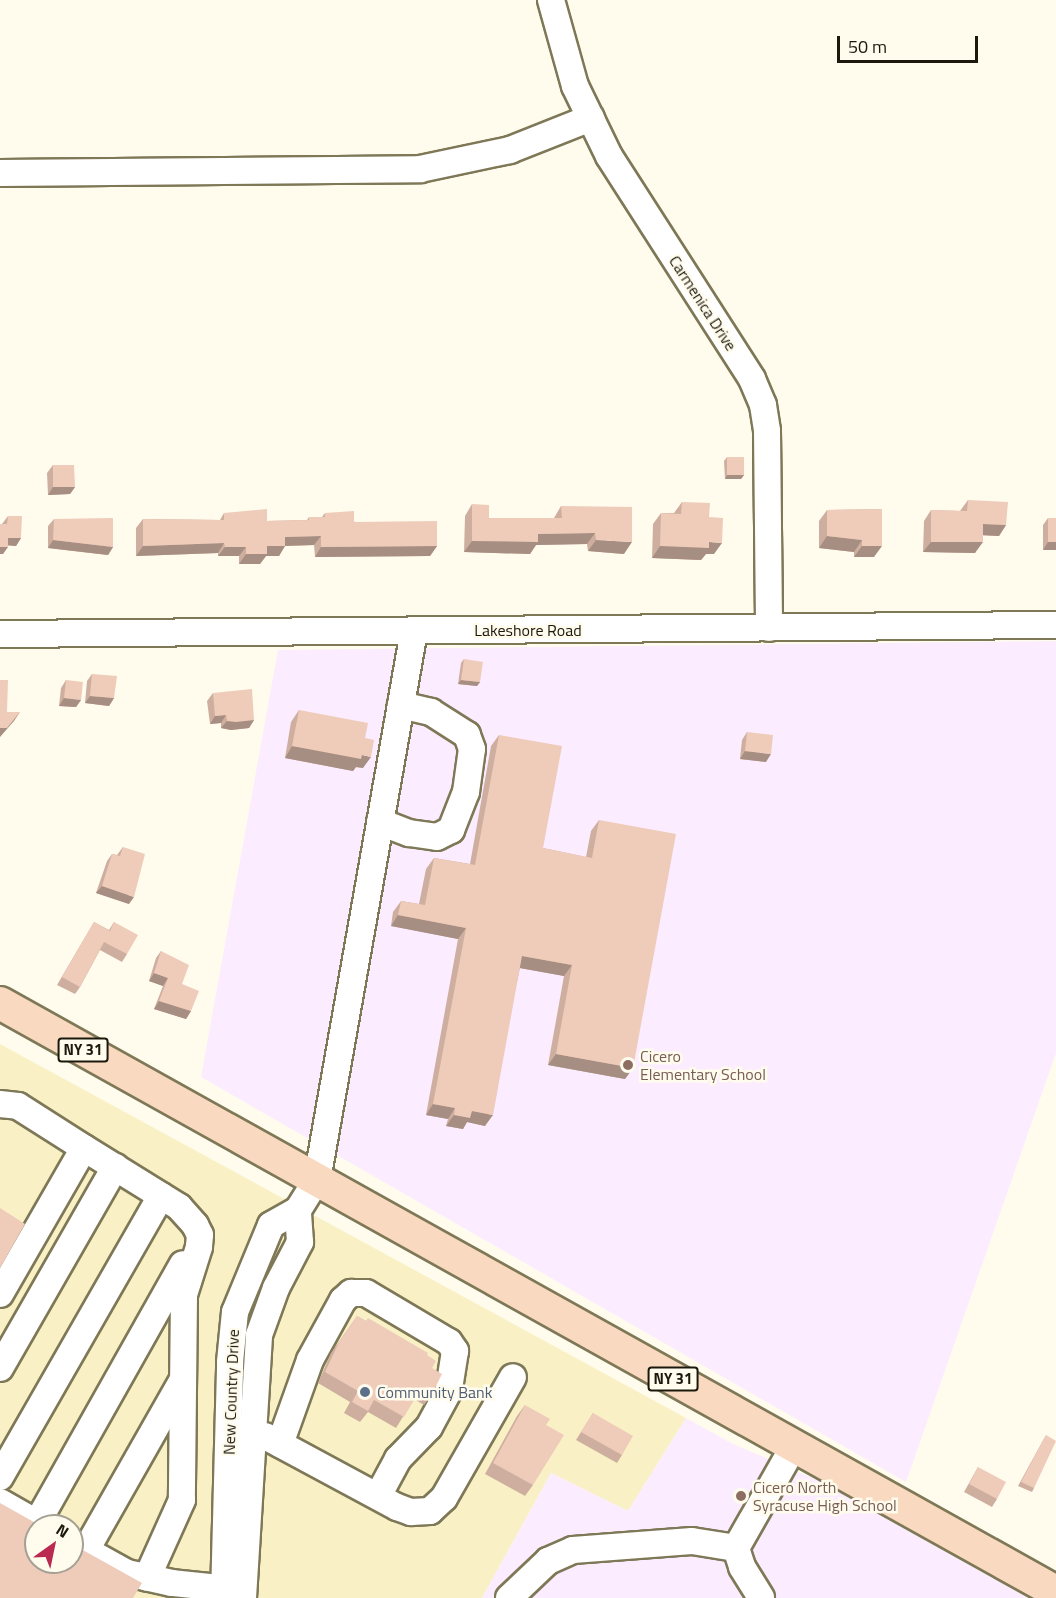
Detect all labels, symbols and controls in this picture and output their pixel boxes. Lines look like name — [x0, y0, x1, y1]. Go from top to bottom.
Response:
scale bar — [840, 24, 981, 62]
text: 50 m — [848, 33, 887, 60]
street label: Carmenica Drive — [665, 252, 741, 354]
street label: Lakeshore Road — [474, 620, 582, 640]
road number: NY 31 — [58, 1038, 109, 1062]
place label: Cicero Elementary School — [640, 1046, 766, 1084]
marker: Cicero Elementary School — [621, 1058, 635, 1072]
street label: New Country Drive — [219, 1329, 243, 1455]
road number: NY 31 — [648, 1367, 698, 1391]
place label: Community Bank — [377, 1382, 492, 1402]
marker: Community Bank — [358, 1385, 372, 1399]
place label: Cicero North Syracuse High School — [753, 1477, 897, 1515]
marker: Cicero North Syracuse High School — [734, 1489, 748, 1503]
north arrow — [24, 1514, 84, 1574]
text: N — [52, 1517, 74, 1544]

